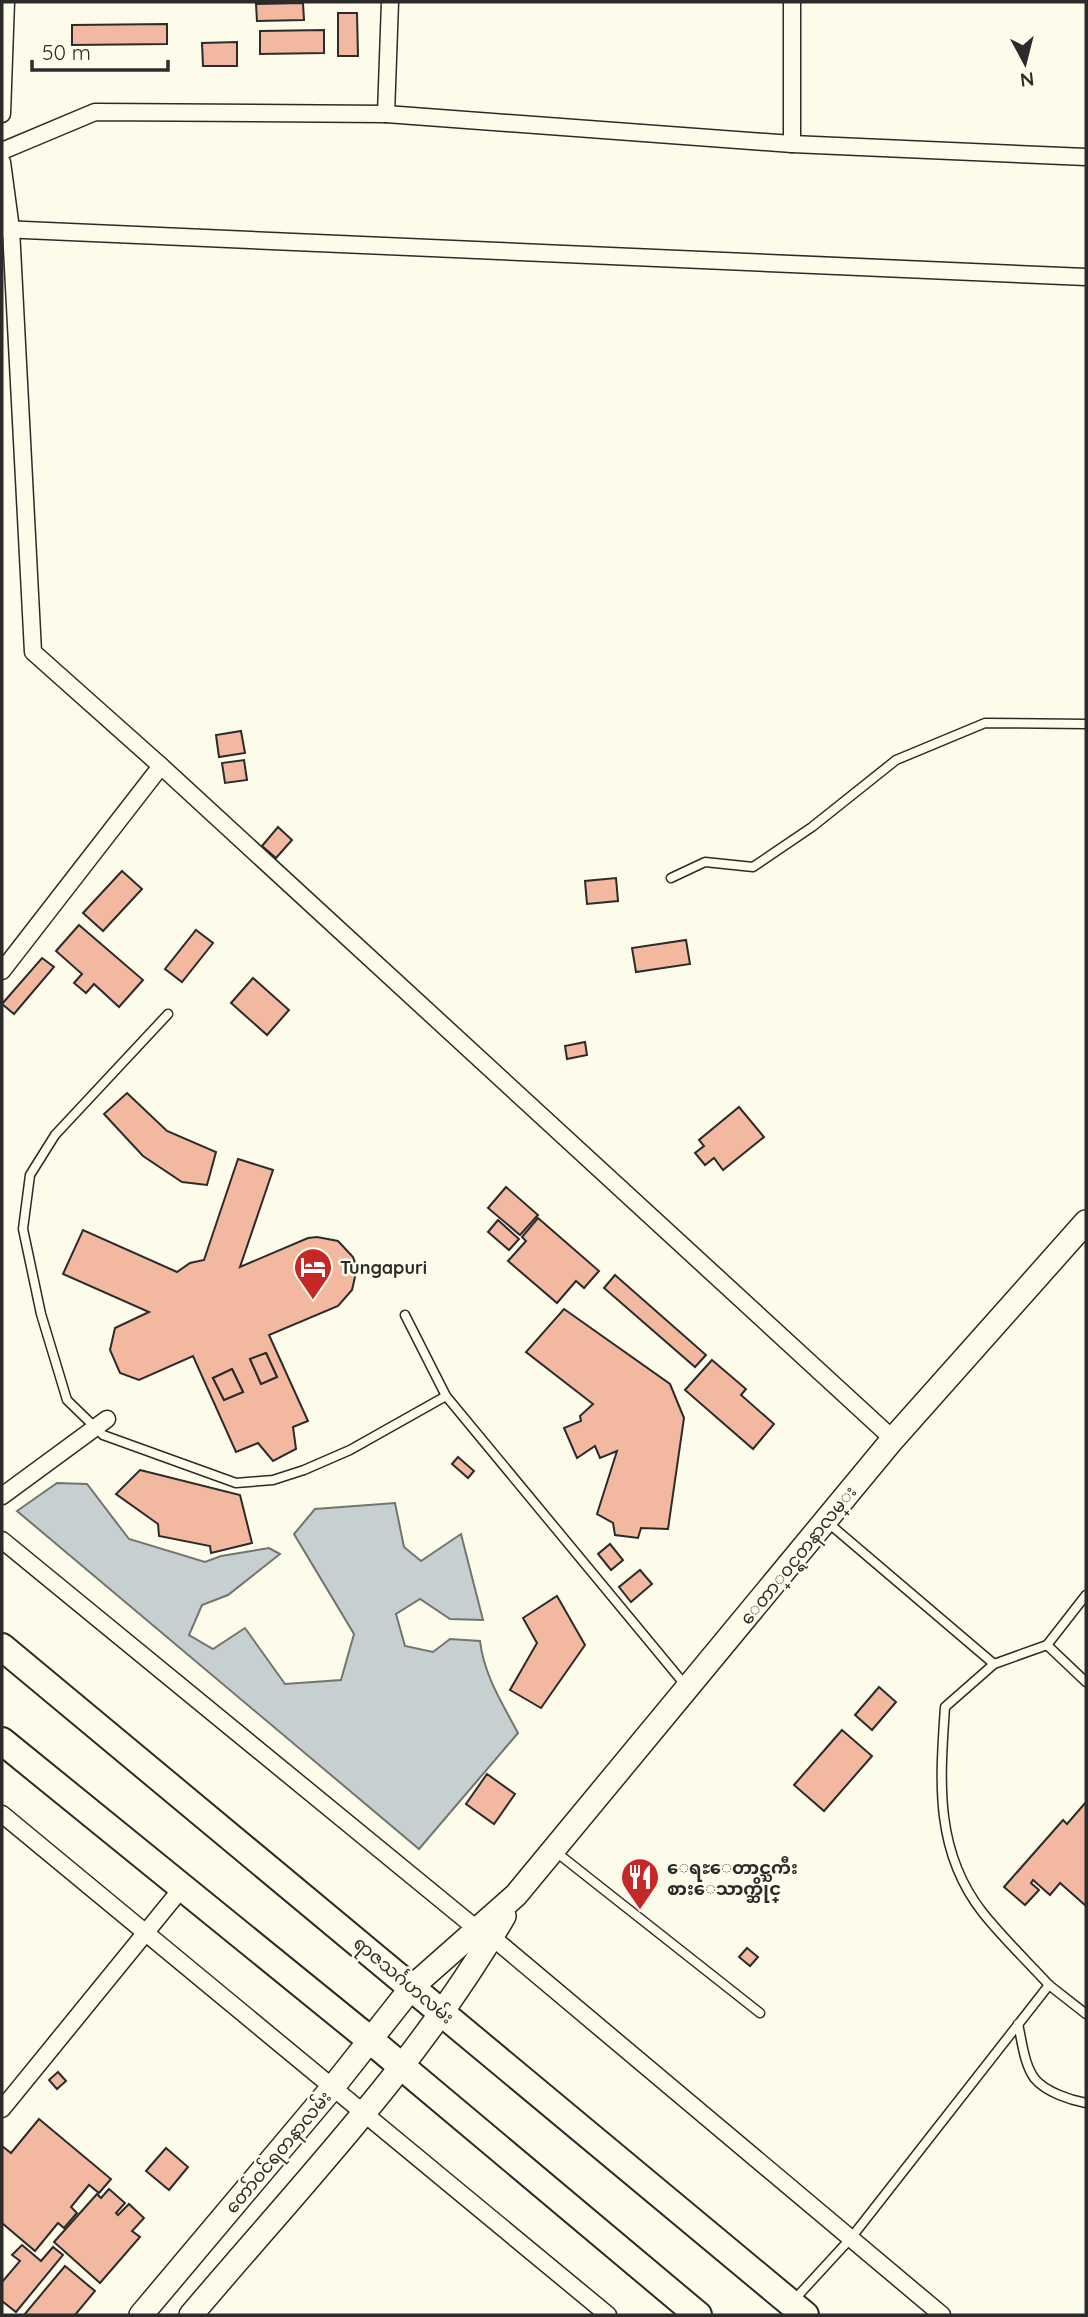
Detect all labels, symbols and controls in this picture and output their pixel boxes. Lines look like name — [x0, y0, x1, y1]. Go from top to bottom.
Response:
scale bar — [32, 28, 168, 72]
north arrow — [990, 28, 1060, 98]
text: 50 m — [42, 39, 91, 65]
text: N — [1019, 67, 1035, 93]
hotel icon: Tungapuri — [292, 1246, 334, 1301]
place label: Tungapuri — [340, 1256, 427, 1279]
street label: ေတာ္၀င္ရတနာလမ္း — [735, 1481, 865, 1632]
restaurant icon: ေရႊေတာင္ႀကီး စားေသာက္ဆိုင္ — [619, 1856, 661, 1911]
place label: ေရႊေတာင္ႀကီး စားေသာက္ဆိုင္ — [667, 1856, 798, 1903]
street label: ရာဇသင်္ဂဟလမ်း — [347, 1931, 460, 2032]
street label: တော်ဝင်ရတနာလမ်း — [219, 2085, 339, 2221]

